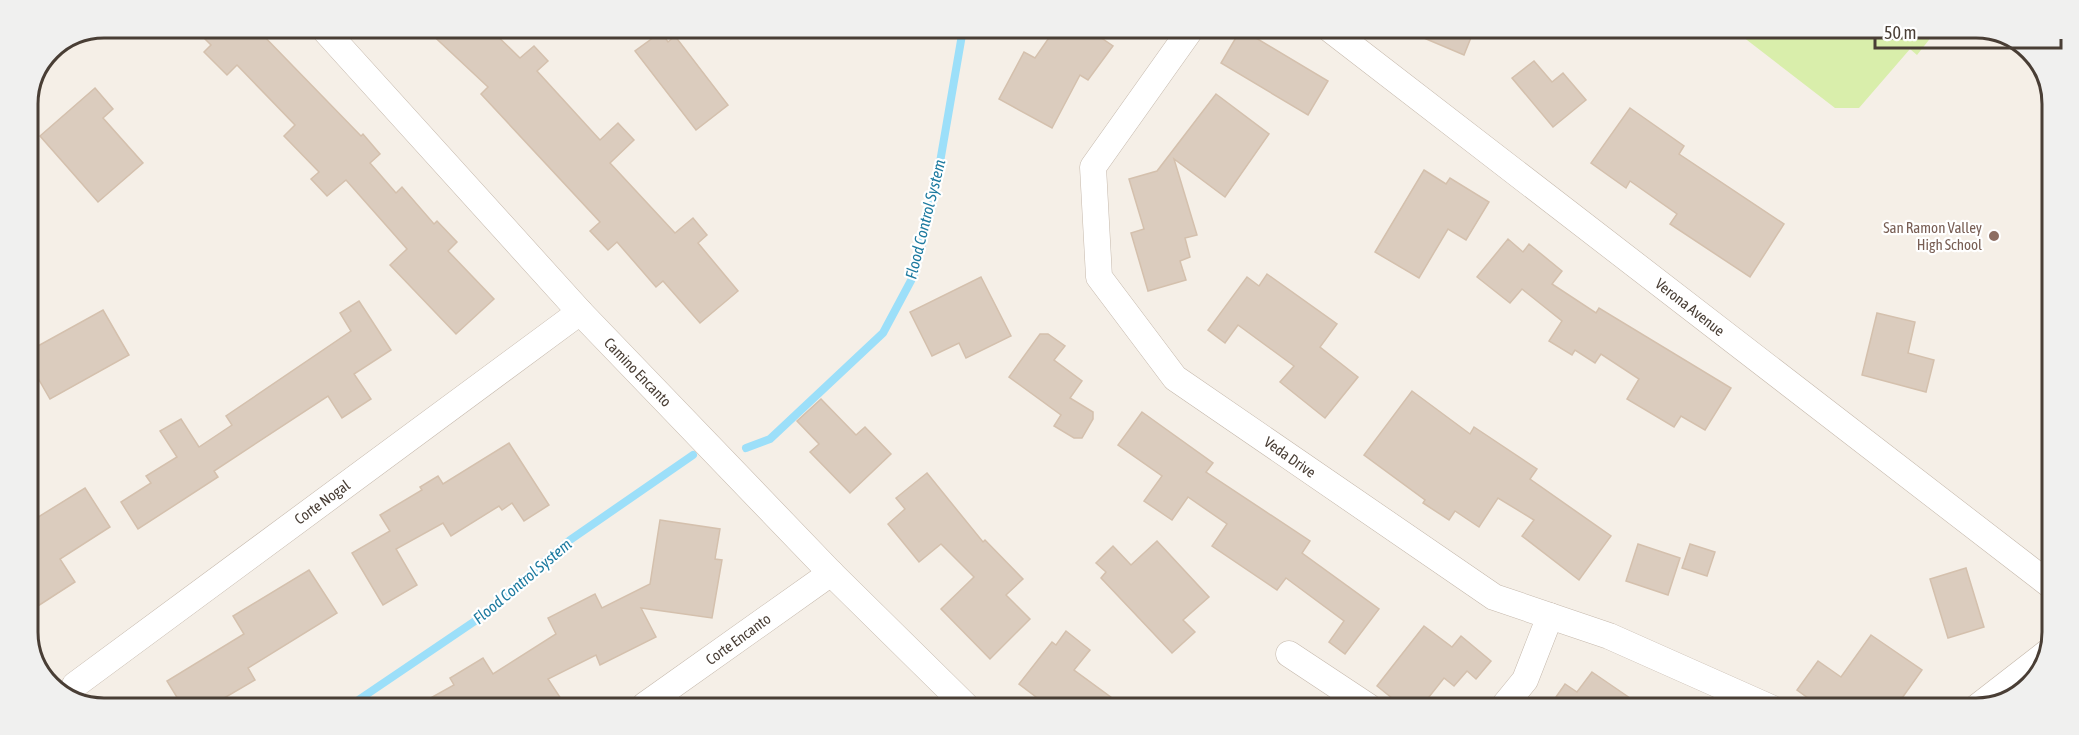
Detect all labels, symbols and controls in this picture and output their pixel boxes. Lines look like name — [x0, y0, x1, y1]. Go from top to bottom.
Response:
scale bar — [1875, 12, 2061, 50]
text: 50 m — [1884, 22, 1916, 43]
water label: Flood Control System — [901, 157, 950, 281]
place label: San Ramon Valley High School — [1883, 219, 1982, 253]
marker: San Ramon Valley High School — [1987, 229, 2001, 243]
street label: Verona Avenue — [1652, 275, 1728, 339]
street label: Camino Encanto — [601, 334, 675, 410]
street label: Veda Drive — [1261, 433, 1319, 481]
street label: Corte Nogal — [291, 476, 353, 528]
water label: Flood Control System — [469, 534, 576, 628]
street label: Corte Encanto — [702, 610, 774, 668]

